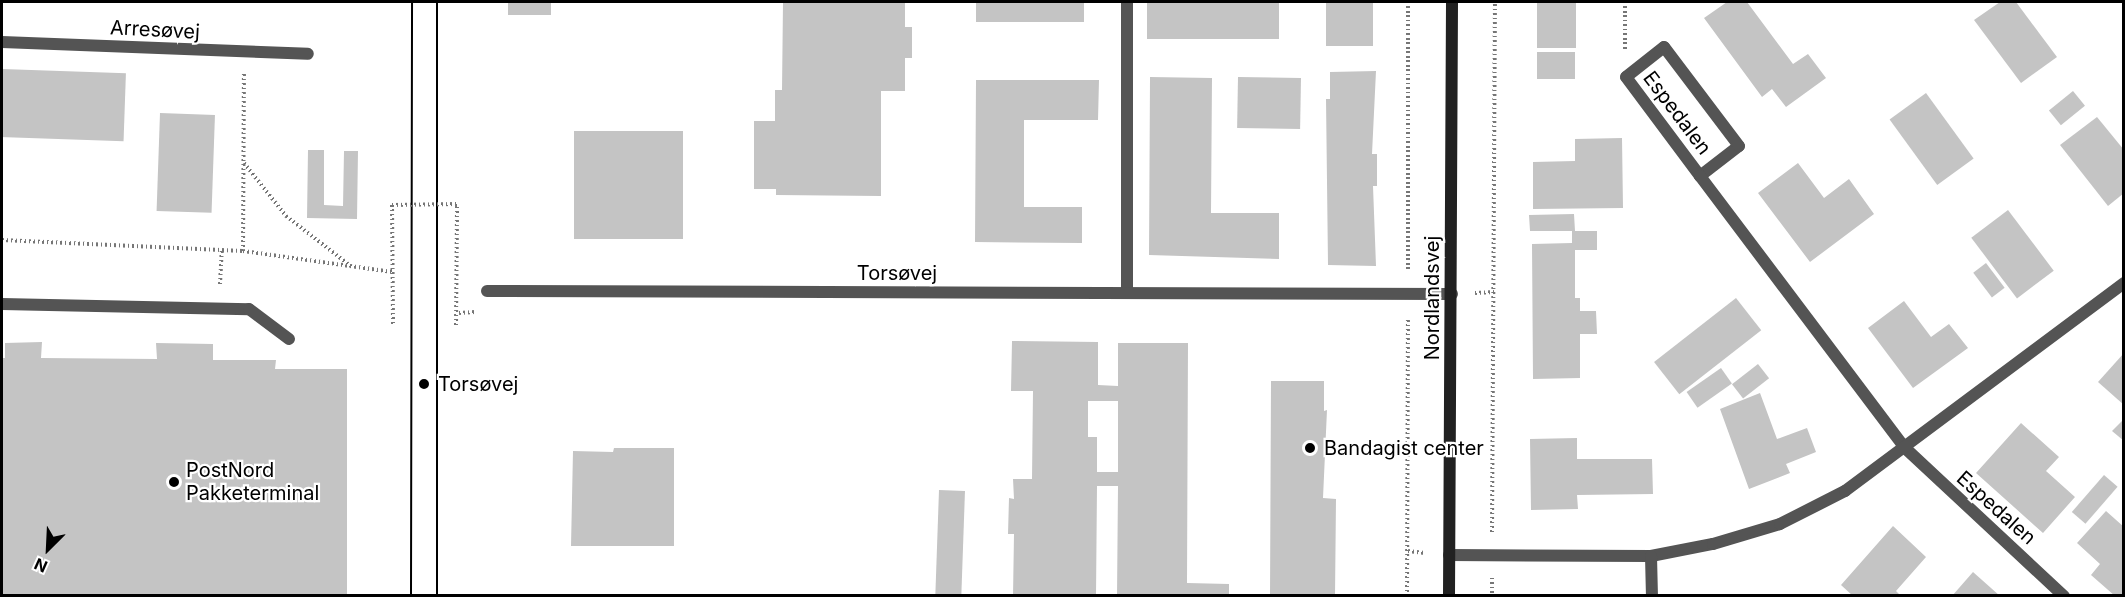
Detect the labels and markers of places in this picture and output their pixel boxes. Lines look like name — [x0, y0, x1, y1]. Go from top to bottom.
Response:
place label: Torsøvej — [438, 372, 518, 396]
marker: Torsøvej — [415, 375, 433, 393]
place label: Bandagist center — [1324, 436, 1484, 460]
marker: Bandagist center — [1301, 439, 1319, 457]
place label: PostNord Pakketerminal — [186, 458, 319, 505]
marker: PostNord Pakketerminal — [167, 475, 181, 489]

